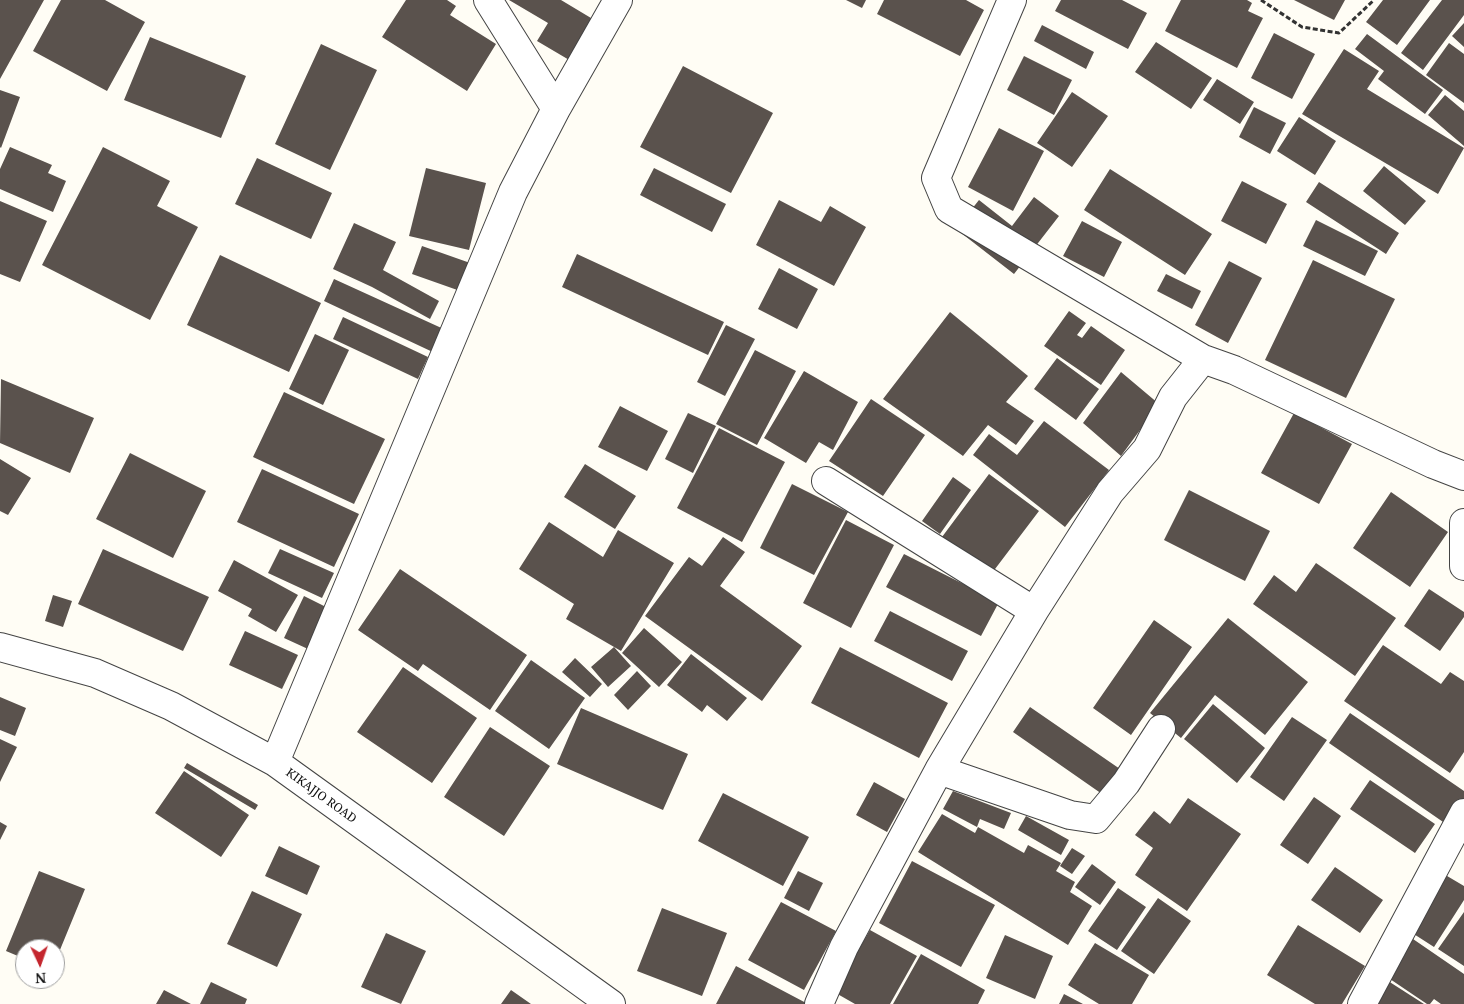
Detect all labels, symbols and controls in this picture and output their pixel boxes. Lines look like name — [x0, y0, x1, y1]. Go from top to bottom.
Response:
street label: KIKAJJO ROAD — [283, 766, 359, 826]
north arrow — [15, 939, 65, 989]
text: N — [35, 969, 47, 988]

